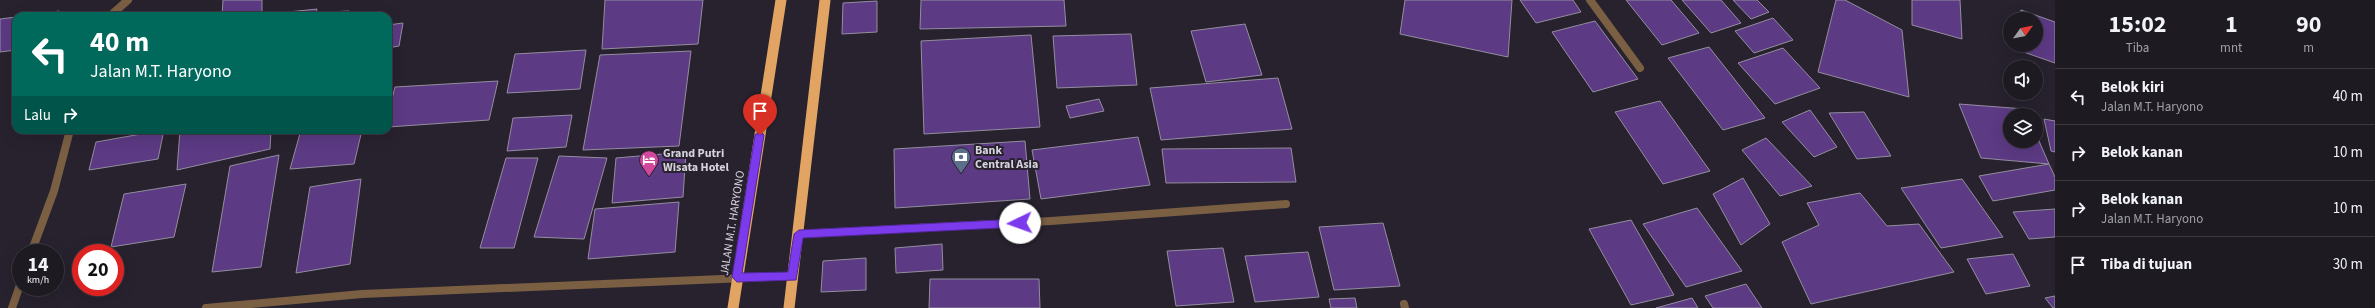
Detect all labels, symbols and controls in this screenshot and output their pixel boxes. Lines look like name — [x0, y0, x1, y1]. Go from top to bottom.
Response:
text: 15:02 — [2109, 7, 2167, 42]
text: 1 — [2225, 7, 2238, 42]
text: 90 — [2296, 7, 2321, 42]
north arrow — [2003, 12, 2043, 52]
map controls — [2003, 12, 2043, 148]
text: 40 m — [90, 22, 149, 62]
icon: left — [24, 28, 76, 80]
text: Tiba — [2126, 39, 2149, 57]
text: mnt — [2220, 39, 2242, 57]
text: m — [2303, 39, 2314, 57]
text: Jalan M.T. Haryono — [90, 59, 232, 84]
button: sound — [2003, 60, 2043, 100]
text: Belok kiri — [2101, 77, 2164, 98]
icon: left — [2067, 86, 2089, 108]
text: 40 m — [2333, 86, 2363, 107]
pin — [743, 94, 777, 135]
text: Jalan M.T. Haryono — [2101, 98, 2203, 116]
icon: arrive — [749, 100, 771, 122]
icon: right — [59, 104, 81, 126]
text: Lalu — [24, 105, 51, 126]
button: layers — [2003, 108, 2043, 148]
place label: Bank Central Asia — [975, 142, 1038, 173]
icon: right — [2067, 142, 2089, 164]
text: Belok kanan — [2101, 142, 2183, 163]
text: 10 m — [2333, 142, 2363, 163]
place label: Grand Putri Wisata Hotel — [663, 145, 730, 176]
bank icon: Bank Central Asia — [950, 146, 972, 174]
hotel icon: Grand Putri Wisata Hotel — [638, 149, 660, 177]
street label: JALAN M.T. HARYONO — [716, 169, 749, 277]
text: Belok kanan — [2101, 189, 2183, 210]
icon: right — [2067, 198, 2089, 220]
text: 10 m — [2333, 198, 2363, 219]
position arrow — [999, 202, 1041, 244]
text: Jalan M.T. Haryono — [2101, 210, 2203, 228]
speed limit sign: 20 — [72, 244, 124, 296]
text: 14 — [27, 251, 49, 279]
icon: arrive — [2067, 254, 2089, 276]
text: Tiba di tujuan — [2101, 254, 2192, 275]
text: 30 m — [2333, 254, 2363, 275]
text: km/h — [27, 273, 49, 287]

